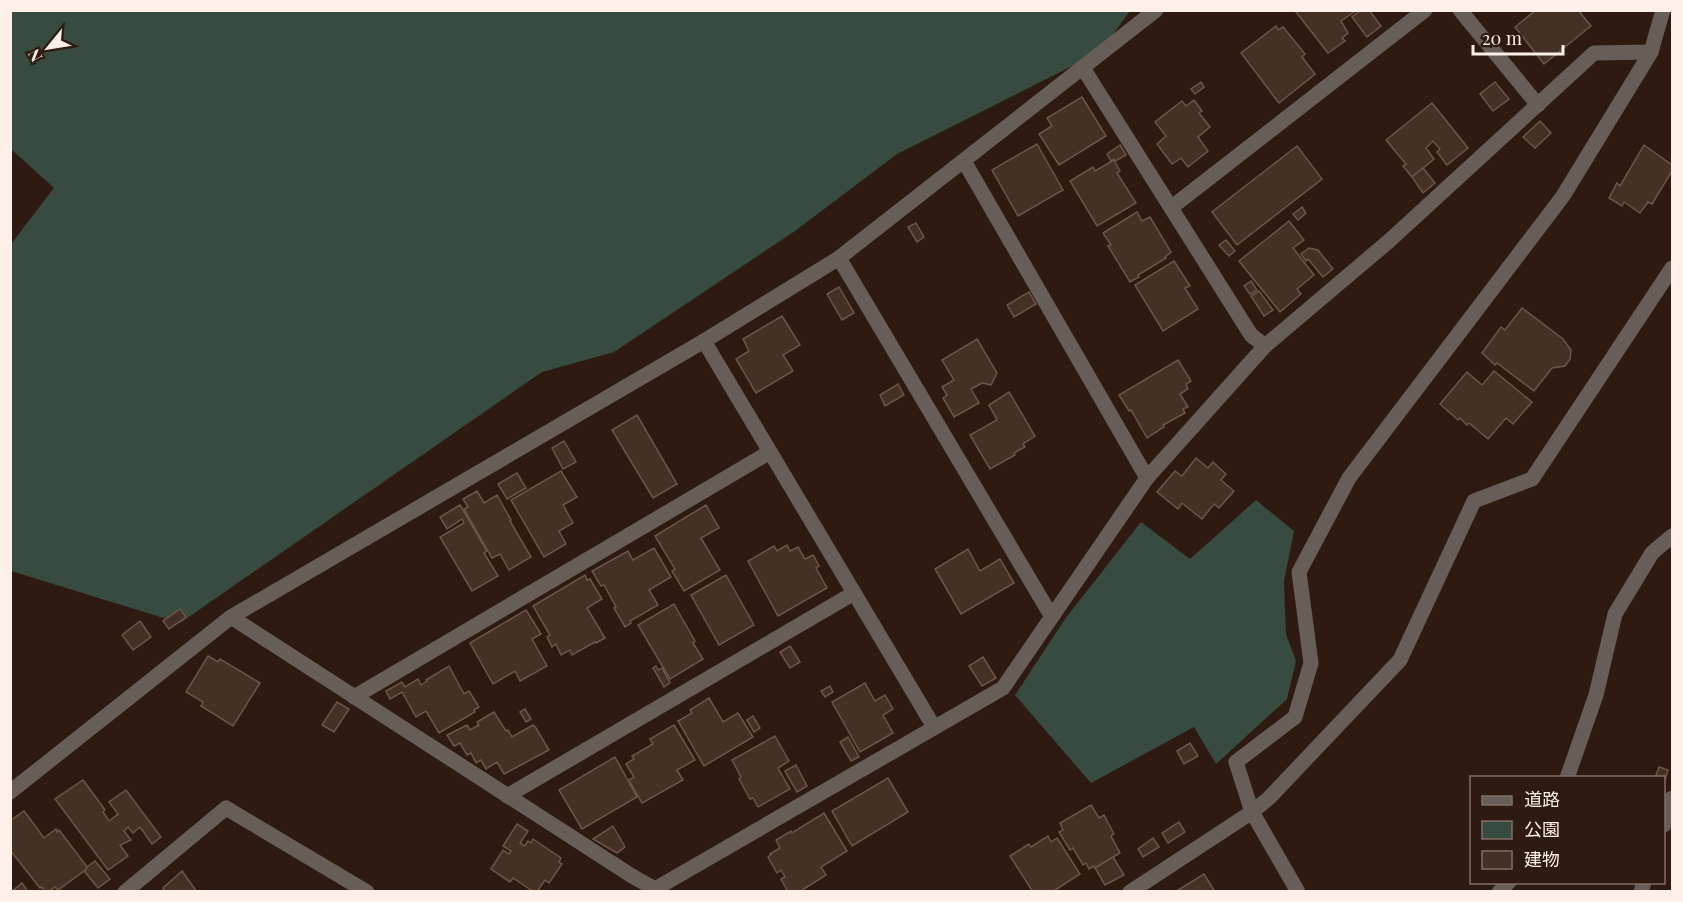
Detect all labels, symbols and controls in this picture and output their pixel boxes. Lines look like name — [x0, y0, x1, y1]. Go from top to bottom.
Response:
north arrow — [18, 18, 78, 78]
scale bar — [1473, 18, 1563, 56]
text: 20 m — [1482, 26, 1522, 50]
text: N — [22, 45, 47, 66]
legend — [1470, 776, 1665, 884]
text: 道路 — [1524, 787, 1560, 811]
text: 公園 — [1524, 817, 1560, 841]
text: 建物 — [1524, 847, 1560, 871]

